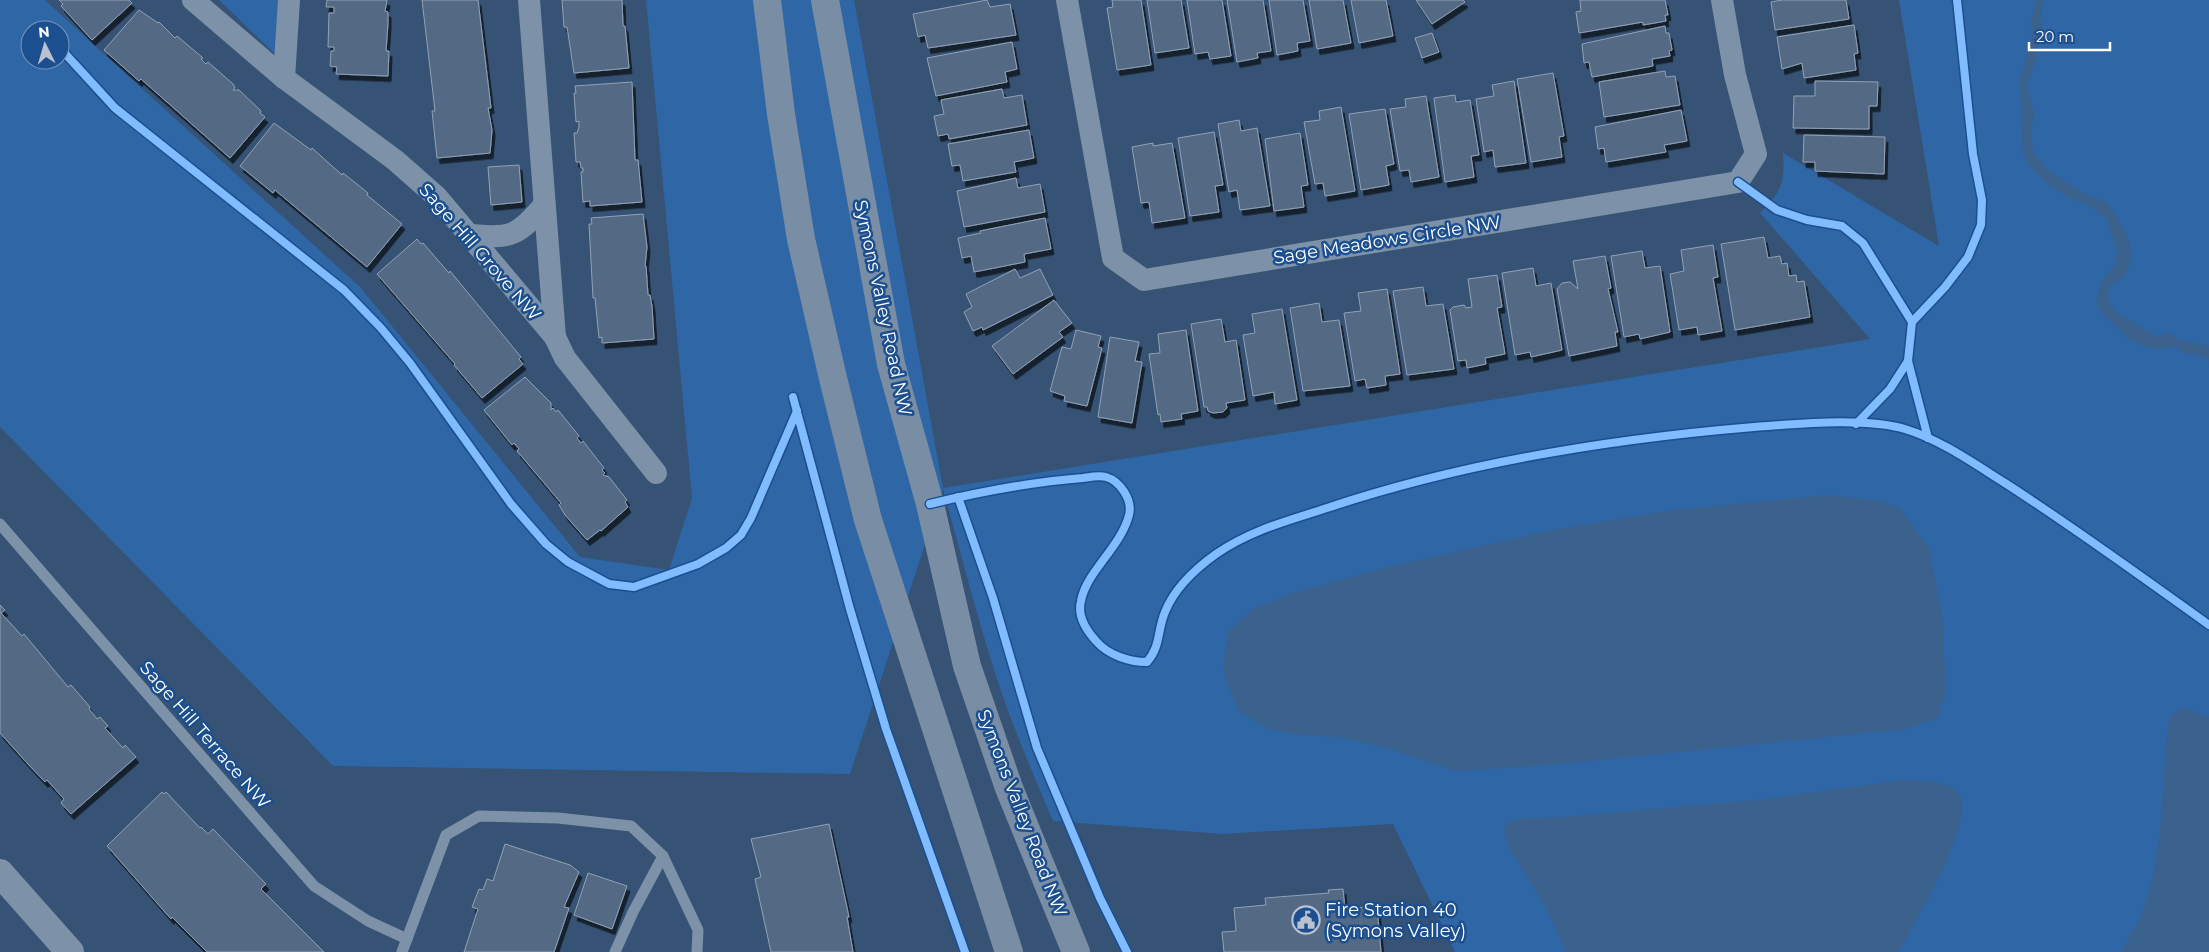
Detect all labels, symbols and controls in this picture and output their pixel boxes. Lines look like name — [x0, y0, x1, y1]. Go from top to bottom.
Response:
north arrow — [20, 20, 70, 70]
scale bar — [2029, 20, 2110, 52]
text: N — [37, 23, 50, 42]
text: 20 m — [2036, 27, 2074, 46]
street label: Sage Hill Grove NW — [414, 179, 546, 325]
street label: Symons Valley Road NW — [849, 198, 917, 418]
street label: Sage Meadows Circle NW — [1272, 211, 1502, 269]
street label: Sage Hill Terrace NW — [135, 657, 275, 813]
street label: Symons Valley Road NW — [972, 706, 1072, 920]
place label: Fire Station 40 (Symons Valley) — [1325, 899, 1466, 942]
public building icon: Fire Station 40 (Symons Valley) — [1291, 905, 1321, 935]

